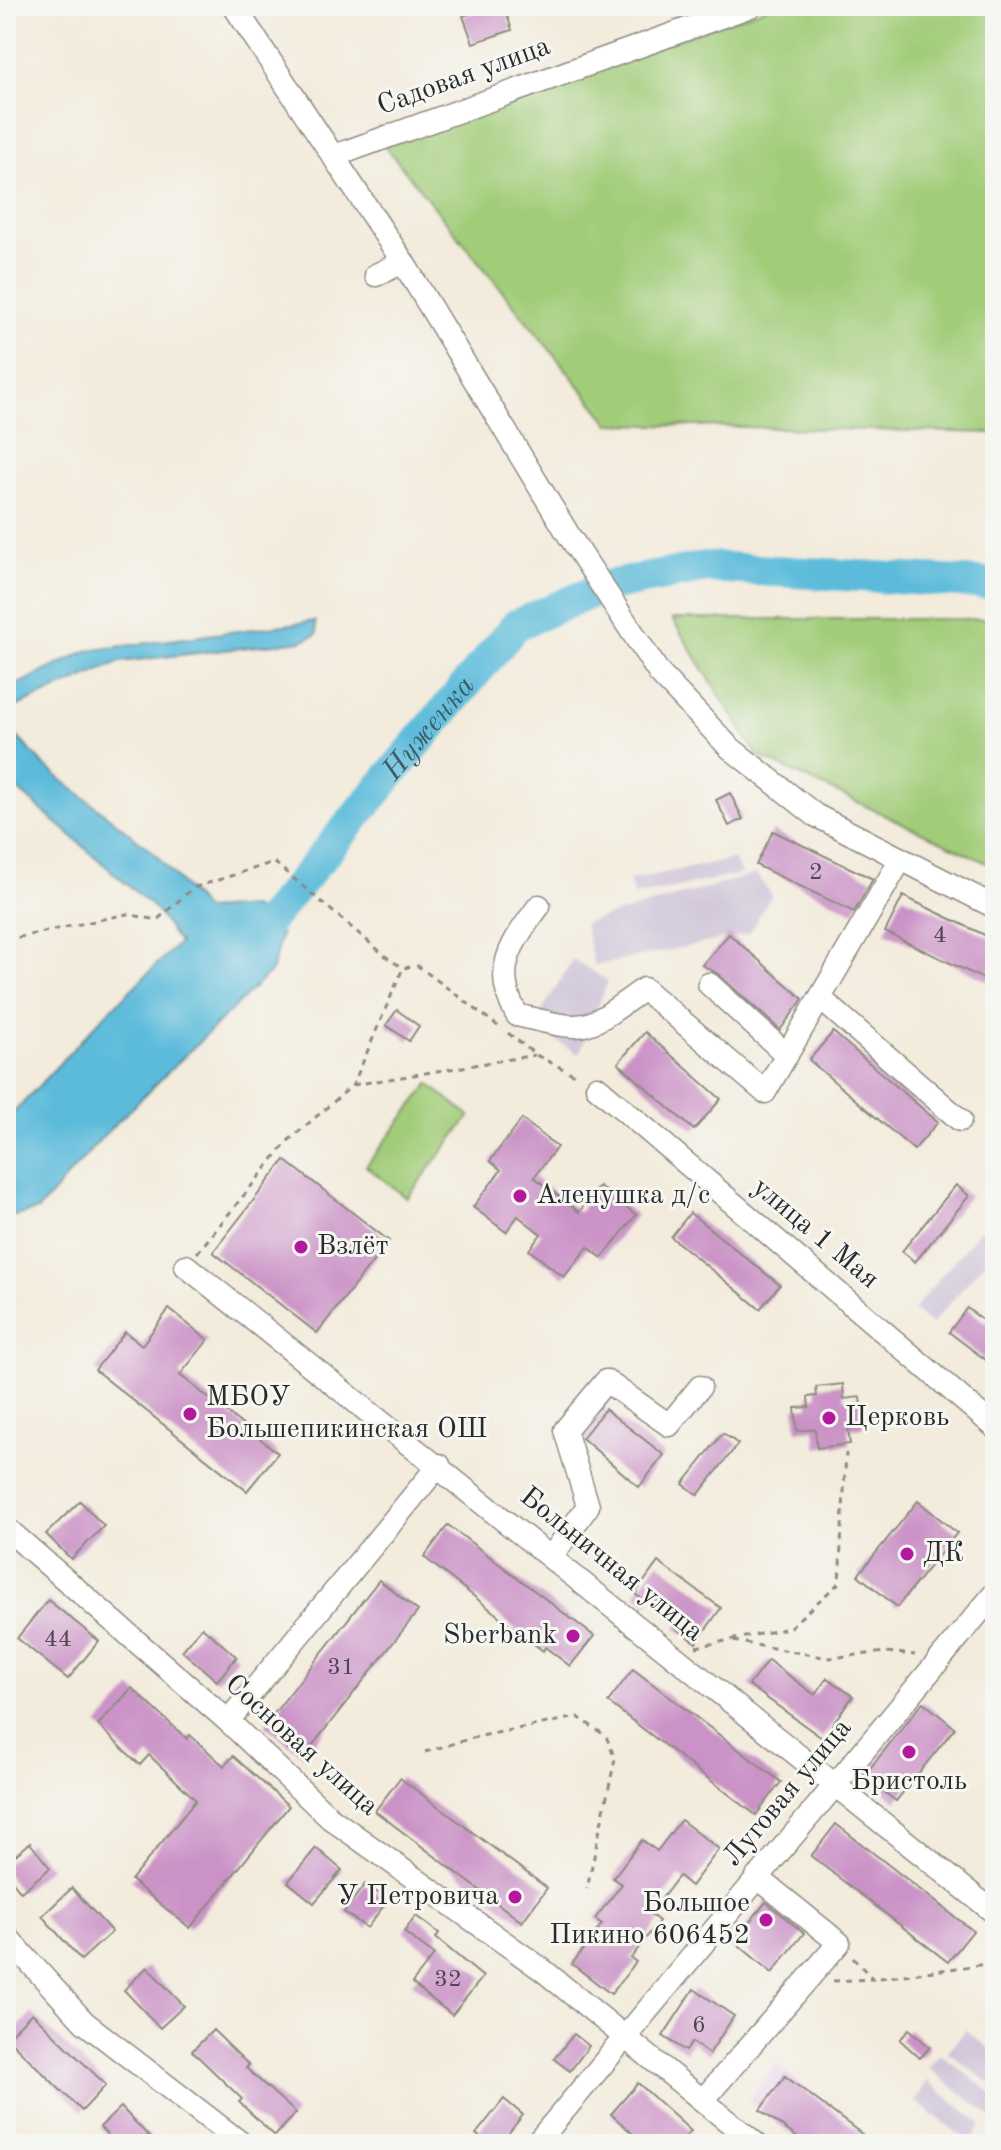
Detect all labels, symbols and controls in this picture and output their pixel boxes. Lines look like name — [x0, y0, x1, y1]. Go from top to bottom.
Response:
street label: Садовая улица — [374, 33, 554, 121]
water label: Нуженка — [377, 671, 481, 787]
house number: 2 — [809, 861, 823, 885]
house number: 4 — [933, 924, 947, 948]
street label: улица 1 Мая — [746, 1173, 884, 1295]
place label: Аленушка д/с — [536, 1182, 710, 1210]
marker: Аленушка д/с — [511, 1187, 529, 1205]
place label: Взлёт — [317, 1233, 389, 1261]
marker: Взлёт — [292, 1238, 310, 1256]
place label: МБОУ Большепикинская ОШ — [206, 1384, 487, 1444]
place label: Церковь — [845, 1404, 949, 1432]
marker: МБОУ Большепикинская ОШ — [181, 1405, 199, 1423]
marker: Церковь — [820, 1409, 838, 1427]
street label: Больничная улица — [514, 1483, 708, 1647]
place label: ДК — [923, 1540, 964, 1568]
marker: ДК — [898, 1545, 916, 1563]
place label: Sberbank — [443, 1622, 557, 1650]
marker: Sberbank — [564, 1627, 582, 1645]
house number: 44 — [44, 1628, 72, 1652]
house number: 31 — [327, 1656, 355, 1680]
street label: Сосновая улица — [219, 1670, 383, 1822]
street label: Луговая улица — [719, 1714, 858, 1872]
marker: Бристоль — [900, 1743, 918, 1761]
place label: Бристоль — [851, 1768, 967, 1796]
place label: У Петровича — [337, 1883, 499, 1911]
marker: У Петровича — [506, 1888, 524, 1906]
place label: Большое Пикино 606452 — [549, 1890, 750, 1950]
marker: Большое Пикино 606452 — [757, 1911, 775, 1929]
house number: 32 — [434, 1968, 462, 1992]
house number: 6 — [692, 2014, 706, 2038]

